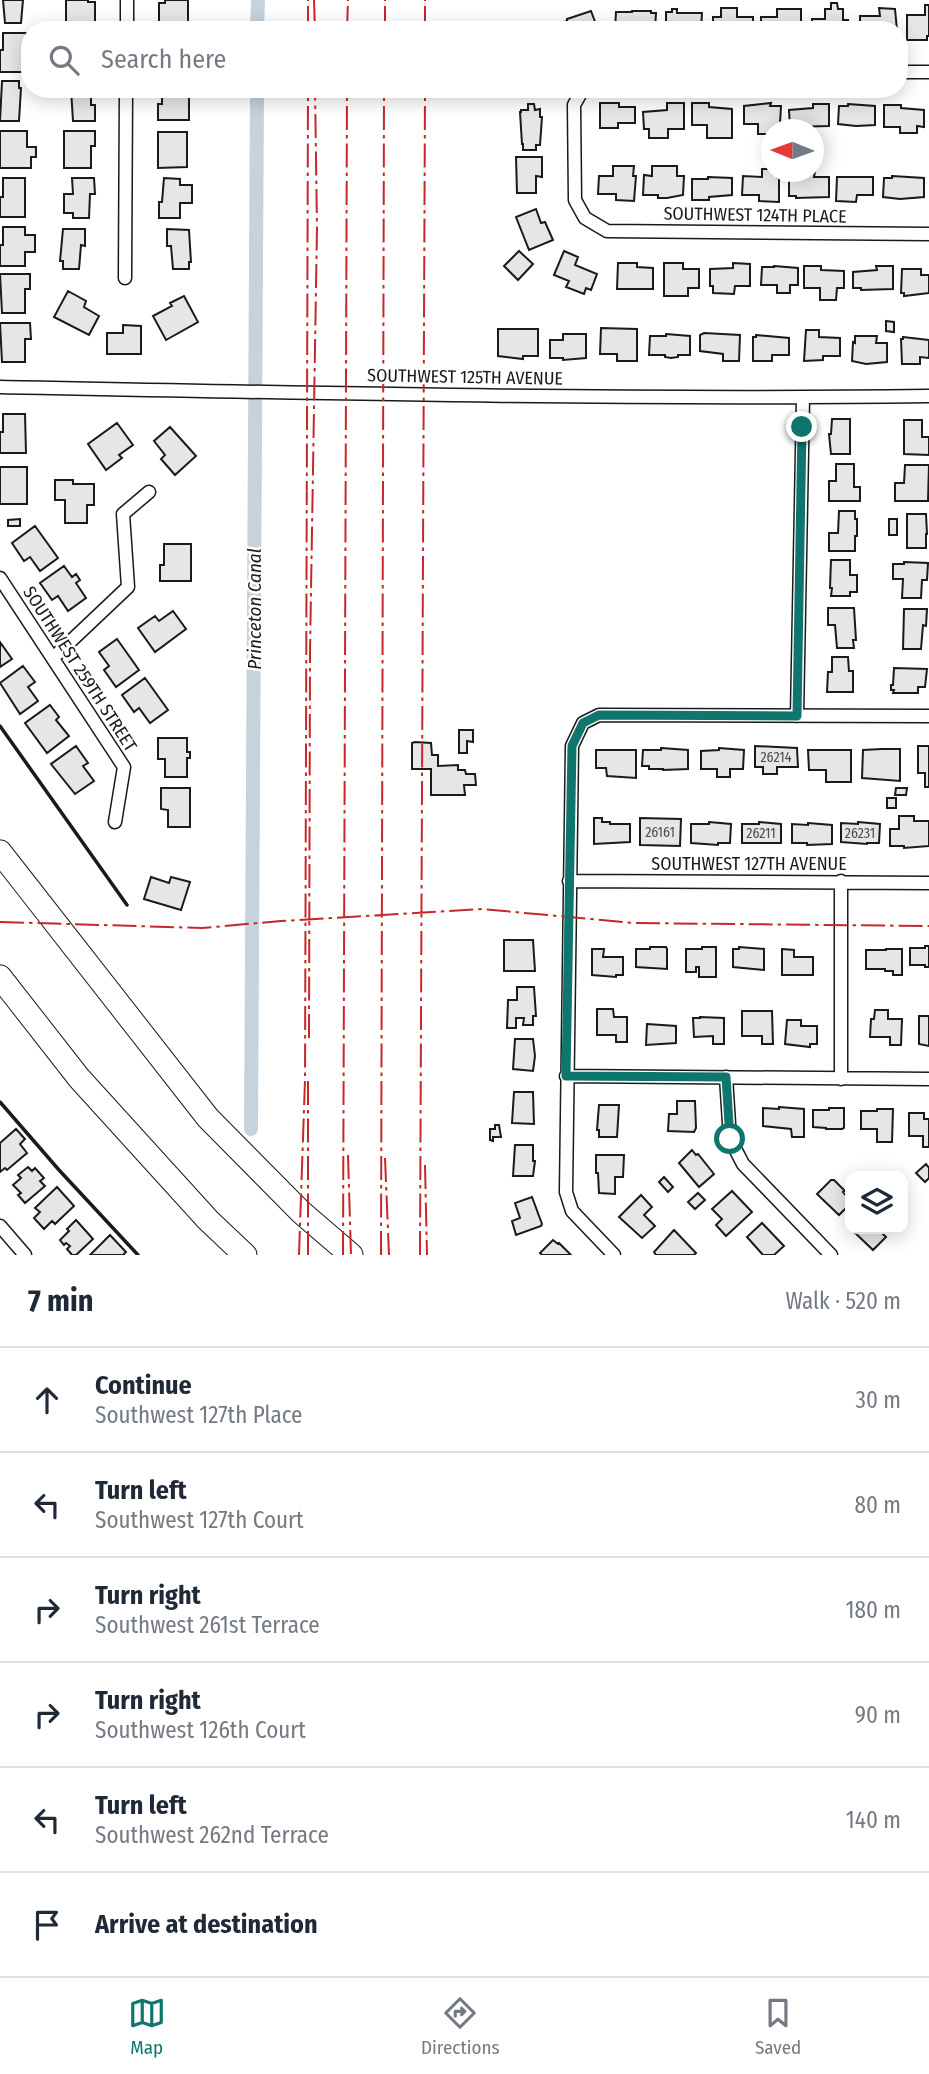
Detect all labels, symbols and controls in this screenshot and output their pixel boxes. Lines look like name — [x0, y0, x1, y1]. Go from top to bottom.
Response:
search box — [21, 21, 908, 98]
icon: search — [45, 41, 83, 79]
text: Search here — [101, 44, 226, 75]
north arrow — [761, 119, 824, 182]
street label: SOUTHWEST 124TH PLACE — [663, 202, 847, 228]
street label: SOUTHWEST 125TH AVENUE — [367, 364, 563, 390]
route end — [786, 411, 817, 442]
water label: Princeton Canal — [243, 548, 266, 670]
street label: SOUTHWEST 259TH STREET — [18, 582, 142, 756]
house number: 26214 — [760, 749, 792, 766]
house number: 26161 — [645, 824, 675, 841]
house number: 26211 — [746, 825, 776, 842]
house number: 26231 — [845, 825, 875, 842]
street label: SOUTHWEST 127TH AVENUE — [651, 853, 847, 875]
route start — [714, 1123, 745, 1154]
map controls — [845, 1171, 908, 1234]
button: layers — [845, 1171, 908, 1234]
text: 7 min — [28, 1283, 93, 1319]
text: Walk · 520 m — [785, 1287, 901, 1315]
text: Continue — [95, 1370, 192, 1401]
icon: ahead — [28, 1381, 66, 1419]
text: 30 m — [856, 1386, 901, 1414]
text: Southwest 127th Place — [95, 1401, 302, 1429]
text: Turn left — [95, 1475, 187, 1506]
icon: left — [28, 1486, 66, 1524]
text: 80 m — [854, 1491, 901, 1519]
text: Southwest 127th Court — [95, 1506, 304, 1534]
text: Turn right — [95, 1580, 201, 1611]
icon: right — [28, 1591, 66, 1629]
text: 180 m — [845, 1596, 901, 1624]
text: Southwest 261st Terrace — [95, 1611, 320, 1639]
text: Turn right — [95, 1685, 201, 1716]
icon: right — [28, 1696, 66, 1734]
text: 90 m — [855, 1701, 901, 1729]
text: Southwest 126th Court — [95, 1716, 306, 1744]
text: Turn left — [95, 1790, 187, 1821]
icon: left — [28, 1801, 66, 1839]
text: 140 m — [846, 1806, 901, 1834]
text: Southwest 262nd Terrace — [95, 1821, 329, 1849]
icon: arrive — [28, 1906, 66, 1944]
text: Arrive at destination — [95, 1909, 318, 1940]
tab: Map — [128, 1994, 166, 2059]
tab: Directions — [421, 1994, 500, 2059]
tab: Saved — [755, 1994, 801, 2059]

